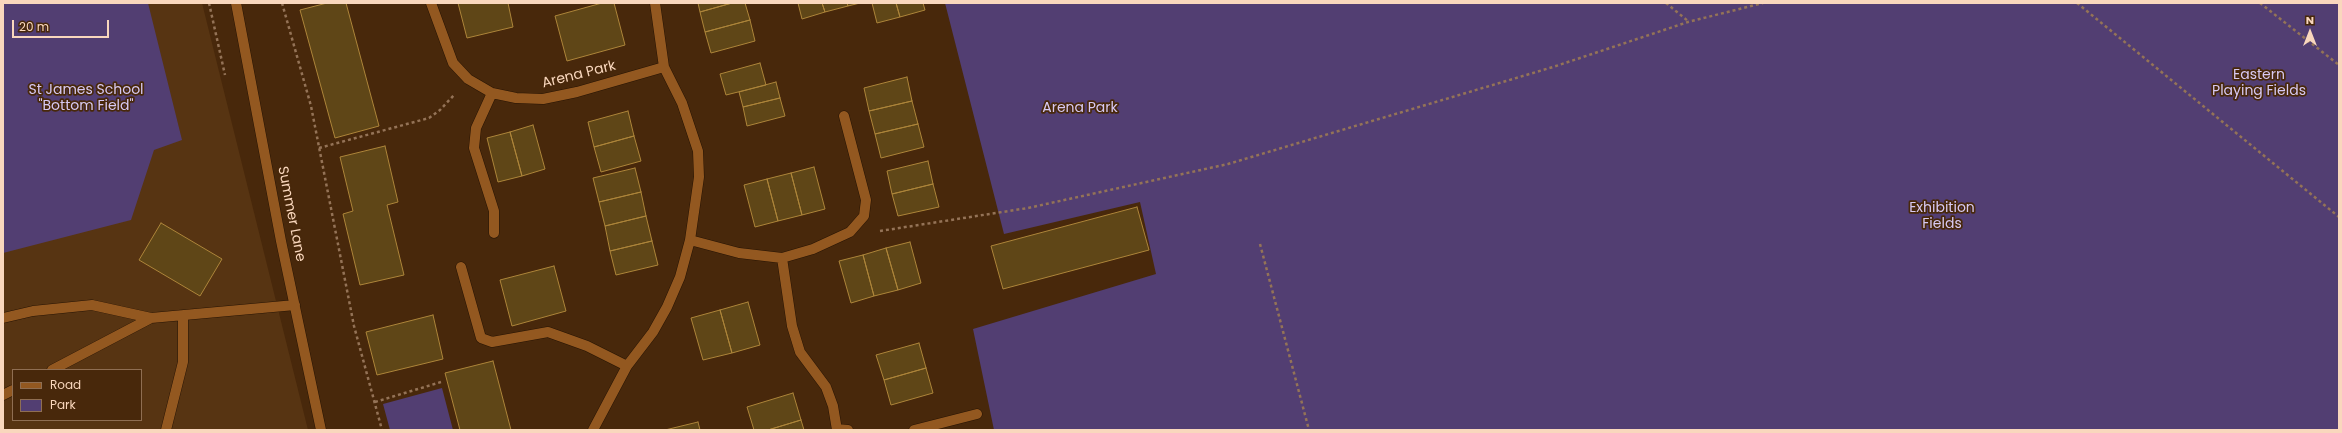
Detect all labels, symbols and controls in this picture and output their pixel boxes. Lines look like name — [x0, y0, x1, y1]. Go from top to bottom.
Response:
scale bar — [14, 12, 111, 38]
north arrow — [2290, 12, 2330, 52]
text: N — [2306, 12, 2314, 28]
text: 20 m — [19, 18, 49, 35]
street label: Arena Park — [540, 58, 618, 92]
park label: Eastern Playing Fields — [2212, 67, 2306, 100]
park label: St James School "Bottom Field" — [28, 82, 144, 114]
park label: Arena Park — [1042, 100, 1118, 116]
street label: Summer Lane — [274, 165, 308, 263]
park label: Exhibition Fields — [1909, 200, 1975, 232]
legend — [12, 369, 142, 421]
text: Road — [50, 376, 81, 393]
text: Park — [50, 396, 76, 413]

